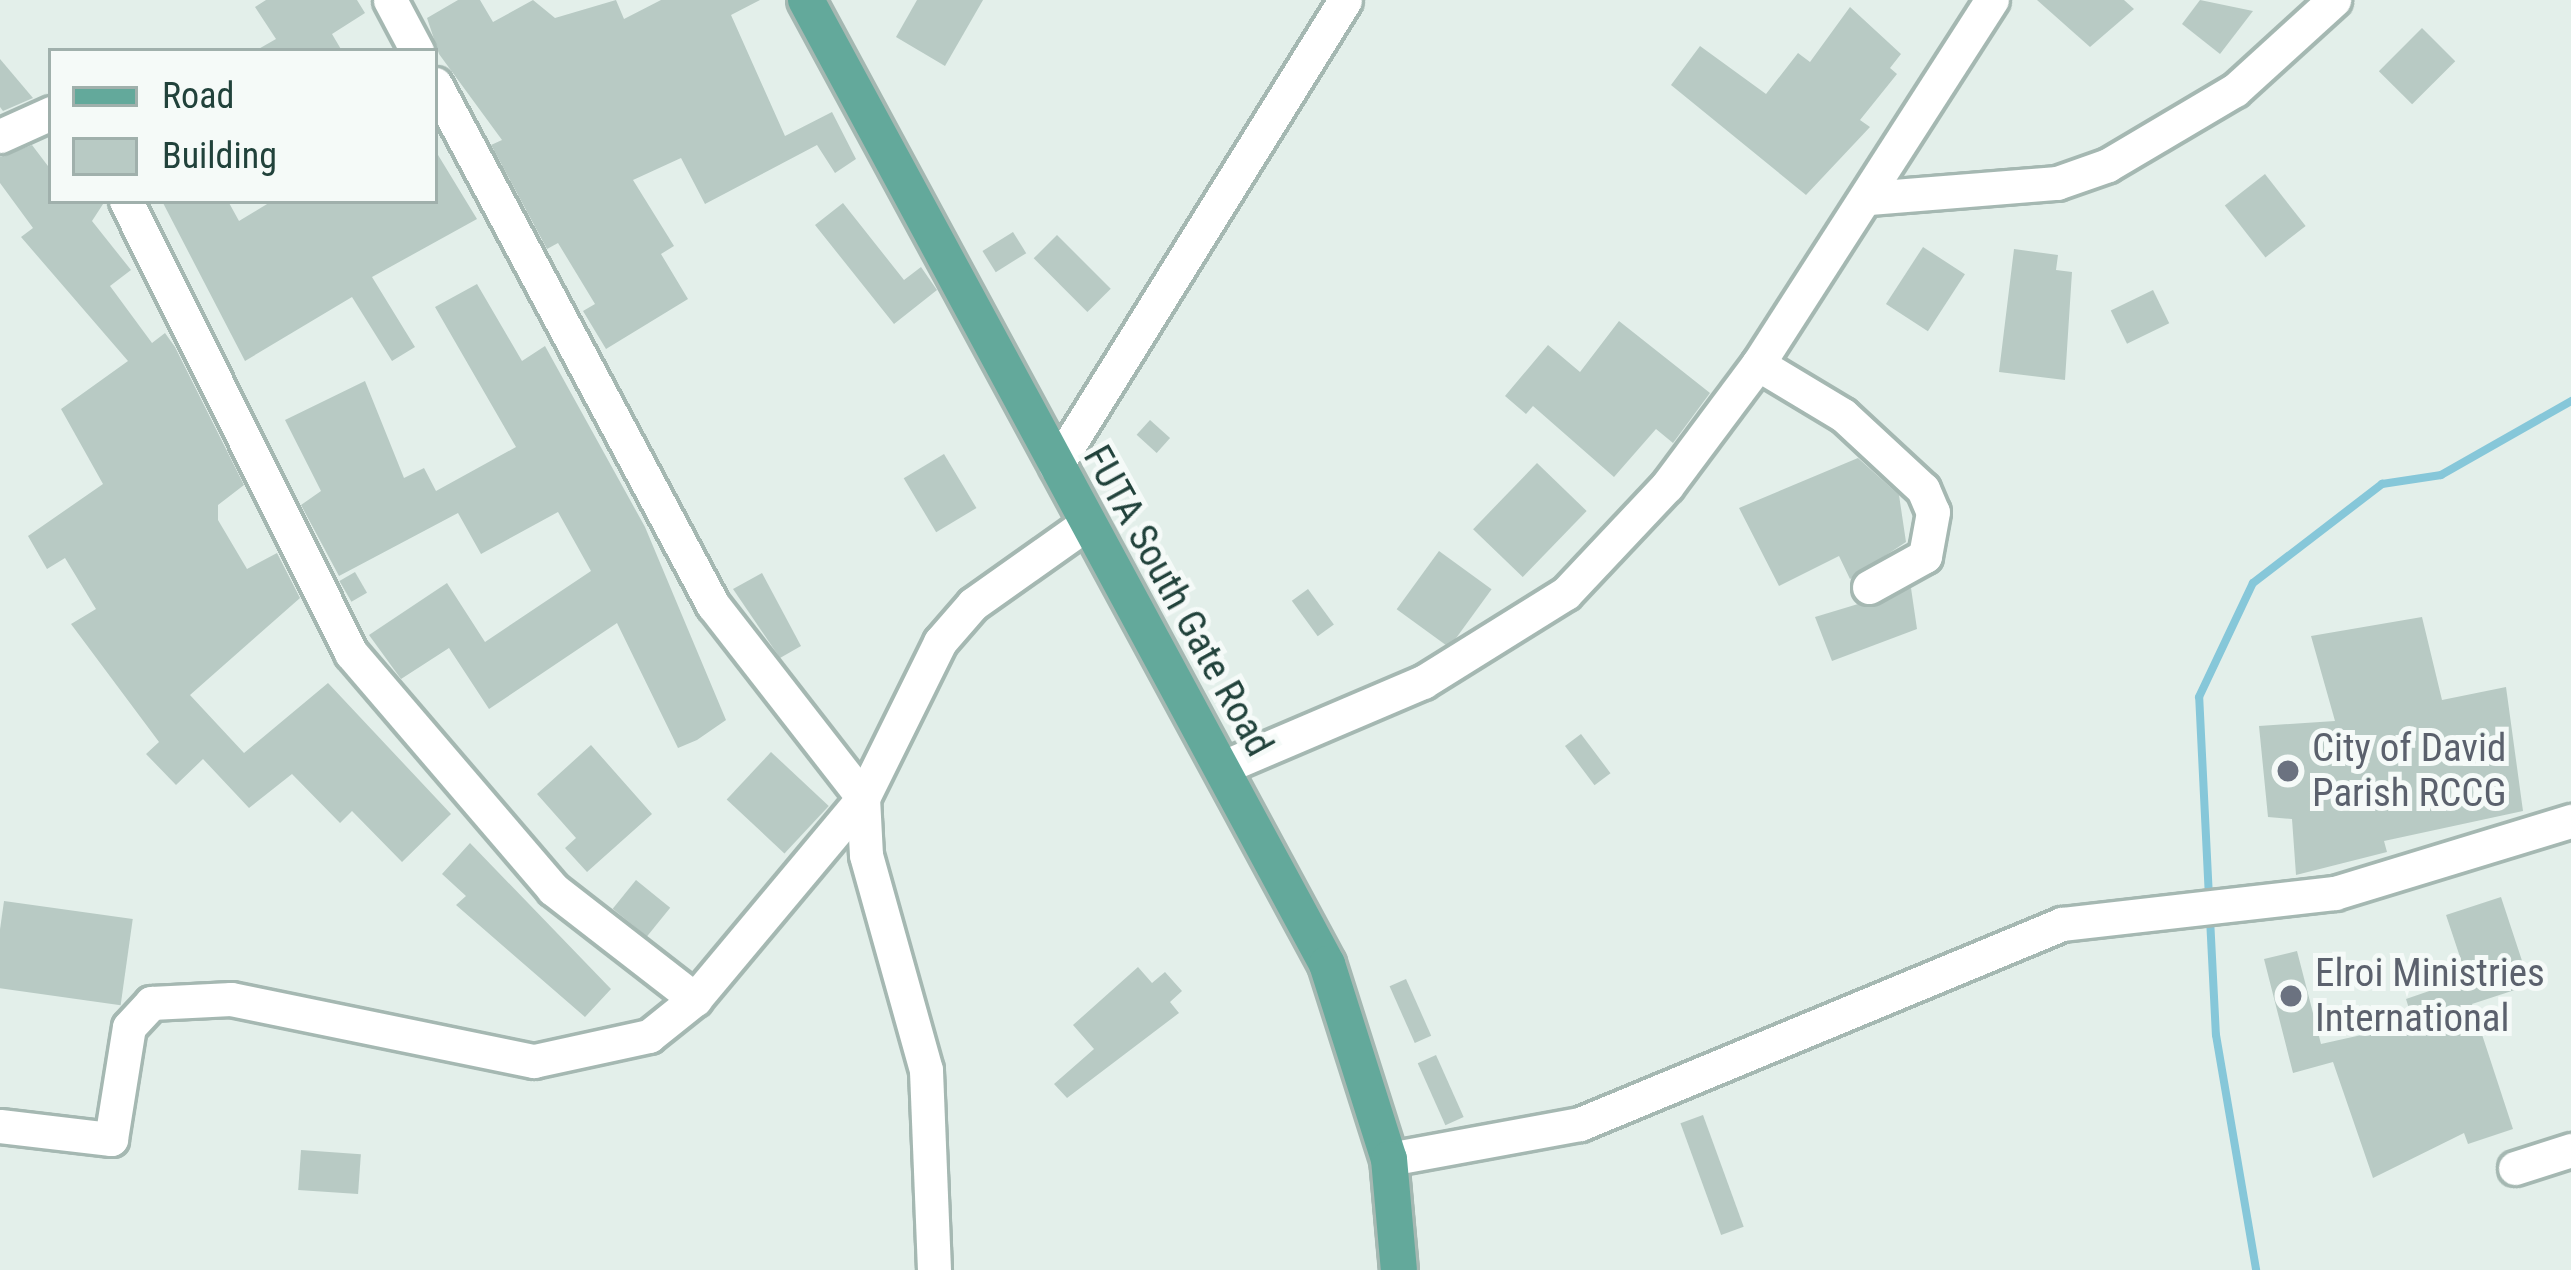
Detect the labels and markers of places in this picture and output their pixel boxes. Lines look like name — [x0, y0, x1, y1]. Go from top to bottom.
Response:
place label: City of David Parish RCCG — [2312, 726, 2506, 817]
marker: City of David Parish RCCG — [2275, 758, 2301, 784]
place label: Elroi Ministries International — [2315, 951, 2545, 1042]
marker: Elroi Ministries International — [2278, 983, 2304, 1009]

